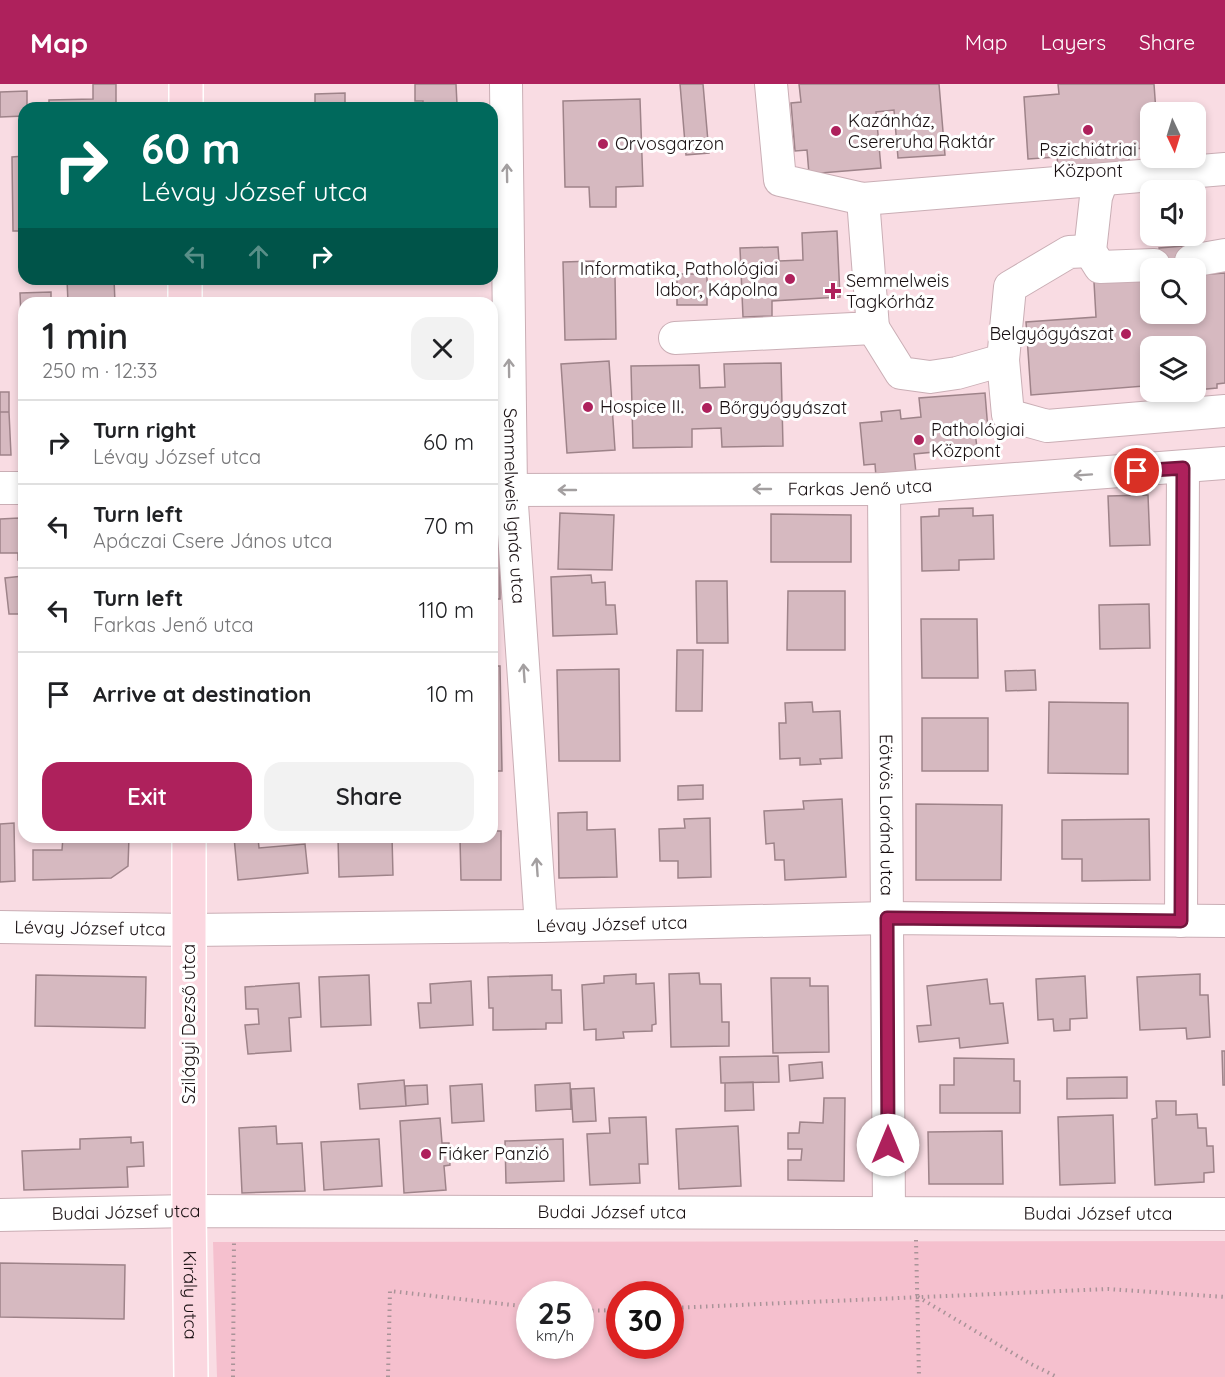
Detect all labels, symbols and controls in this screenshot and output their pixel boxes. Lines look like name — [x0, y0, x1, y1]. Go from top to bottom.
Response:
text: Map — [30, 25, 88, 60]
text: Map — [965, 29, 1008, 55]
text: Layers — [1041, 29, 1106, 55]
text: Share — [1139, 29, 1195, 55]
north arrow — [1140, 102, 1206, 168]
map controls — [1140, 102, 1206, 402]
place label: Kazánház, Csereruha Raktár — [848, 109, 995, 153]
text: 60 m — [141, 122, 241, 175]
marker: Pszichiátriai Központ — [1081, 123, 1095, 137]
marker: Kazánház, Csereruha Raktár — [829, 124, 843, 138]
icon: right — [42, 126, 120, 204]
place label: Orvosgarzon — [615, 132, 724, 155]
marker: Orvosgarzon — [596, 137, 610, 151]
place label: Pszichiátriai Központ — [1039, 138, 1137, 182]
one-way arrow — [501, 164, 513, 184]
text: Lévay József utca — [141, 174, 368, 208]
button: sound — [1140, 180, 1206, 246]
icon: left — [179, 240, 212, 273]
icon: ahead — [242, 240, 275, 273]
icon: right — [305, 240, 338, 273]
place label: Informatika, Pathológiai labor, Kápolna — [580, 257, 778, 301]
button: search — [1140, 258, 1206, 324]
place label: Semmelweis Tagkórház — [846, 269, 949, 313]
marker: Informatika, Pathológiai labor, Kápolna — [783, 272, 797, 286]
marker: Semmelweis Tagkórház — [824, 282, 842, 300]
text: 1 min — [42, 313, 128, 358]
button: close — [411, 317, 474, 380]
place label: Belgyógyászat — [989, 322, 1114, 345]
marker: Belgyógyászat — [1119, 327, 1133, 341]
button: layers — [1140, 336, 1206, 402]
text: 250 m · 12:33 — [42, 358, 158, 383]
one-way arrow — [504, 359, 515, 379]
place label: Hospice II. — [600, 395, 684, 418]
place label: Bőrgyógyászat — [719, 396, 847, 419]
marker: Hospice II. — [581, 400, 595, 414]
marker: Bőrgyógyászat — [700, 401, 714, 415]
street label: Semmelweis Ignác utca — [499, 408, 531, 604]
text: Turn right — [93, 416, 197, 444]
place label: Pathológiai Központ — [931, 418, 1025, 462]
icon: right — [42, 426, 75, 459]
text: 60 m — [423, 428, 474, 456]
marker: Pathológiai Központ — [912, 433, 926, 447]
text: Lévay József utca — [93, 444, 261, 469]
pin — [1111, 445, 1162, 496]
icon: arrive — [1120, 454, 1153, 487]
one-way arrow — [1073, 470, 1093, 481]
street label: Farkas Jenő utca — [788, 473, 933, 500]
one-way arrow — [753, 483, 773, 495]
one-way arrow — [558, 484, 578, 496]
text: Turn left — [93, 500, 183, 528]
icon: left — [42, 510, 75, 543]
text: 70 m — [424, 512, 474, 540]
text: Apáczai Csere János utca — [93, 528, 332, 553]
text: Turn left — [93, 584, 183, 612]
icon: left — [42, 594, 75, 627]
text: 110 m — [419, 596, 474, 624]
text: Farkas Jenő utca — [93, 612, 254, 637]
one-way arrow — [518, 663, 529, 683]
icon: arrive — [42, 678, 75, 711]
text: Arrive at destination — [93, 680, 311, 708]
text: 10 m — [427, 680, 474, 708]
street label: Eötvös Loránd utca — [875, 734, 899, 896]
button: Exit — [42, 762, 252, 831]
button: Share — [264, 762, 474, 831]
one-way arrow — [531, 858, 542, 878]
street label: Lévay József utca — [536, 911, 688, 937]
street label: Lévay József utca — [14, 915, 166, 941]
street label: Szilágyi Dezső utca — [177, 944, 200, 1104]
position arrow — [856, 1113, 920, 1177]
place label: Fiáker Panzió — [438, 1142, 550, 1165]
marker: Fiáker Panzió — [419, 1147, 433, 1161]
street label: Budai József utca — [51, 1199, 200, 1225]
street label: Budai József utca — [538, 1200, 686, 1223]
street label: Budai József utca — [1024, 1201, 1172, 1225]
street label: Király utca — [178, 1250, 203, 1340]
speed limit sign: 30 — [606, 1281, 684, 1359]
text: 25 — [538, 1294, 572, 1332]
text: km/h — [536, 1326, 574, 1345]

